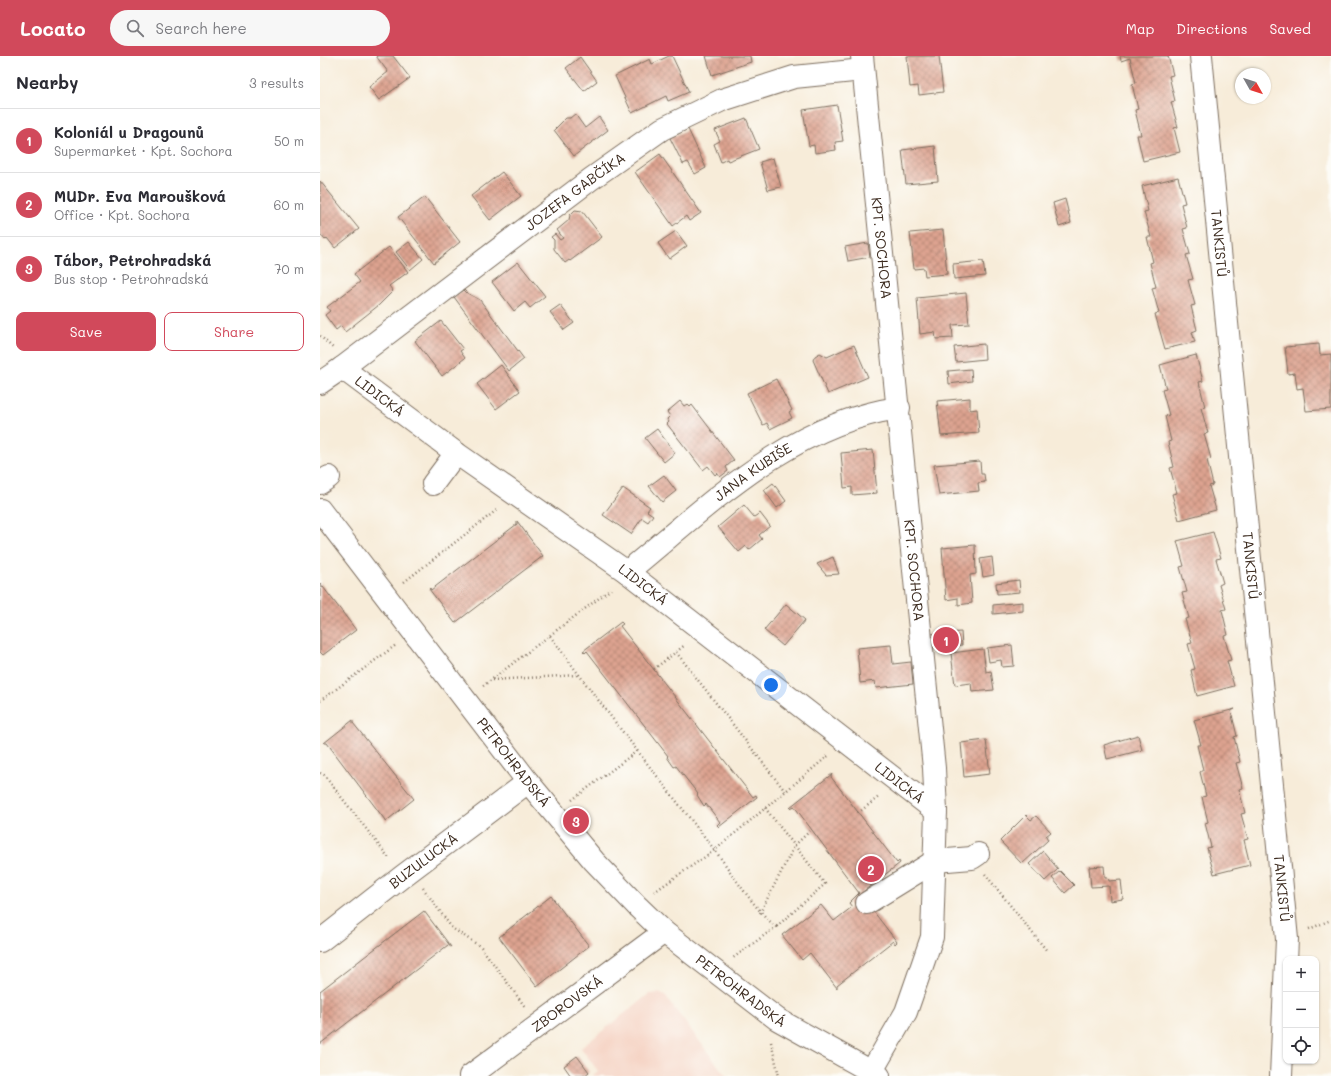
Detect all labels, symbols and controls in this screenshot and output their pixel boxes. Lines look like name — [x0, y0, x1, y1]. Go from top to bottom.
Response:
search box — [110, 10, 390, 46]
text: Locato — [20, 16, 86, 41]
icon: search — [124, 17, 146, 39]
text: Search here — [156, 18, 247, 38]
text: Map — [1126, 19, 1154, 38]
text: Directions — [1176, 19, 1247, 38]
text: Saved — [1269, 19, 1311, 38]
north arrow — [1235, 68, 1271, 104]
text: Nearby — [16, 71, 78, 93]
text: 3 results — [249, 74, 304, 91]
text: Koloniál u Dragounů — [54, 122, 204, 142]
text: 1 — [26, 132, 32, 149]
text: 50 m — [274, 132, 304, 149]
text: Supermarket · Kpt. Sochora — [54, 142, 233, 159]
street label: JOZEFA GABČÍKA — [521, 148, 629, 235]
text: MUDr. Eva Maroušková — [54, 186, 226, 206]
text: 2 — [25, 196, 33, 213]
text: 60 m — [274, 196, 304, 213]
street label: KPT. SOCHORA — [867, 196, 897, 300]
text: Office · Kpt. Sochora — [54, 206, 190, 223]
street label: TANKISTŮ — [1207, 209, 1232, 278]
text: Tábor, Petrohradská — [54, 250, 211, 270]
text: 3 — [25, 260, 33, 277]
text: 70 m — [274, 260, 304, 277]
text: Bus stop · Petrohradská — [54, 270, 209, 287]
button: Save — [16, 312, 156, 351]
button: Share — [164, 312, 304, 351]
street label: LIDICKÁ — [351, 371, 409, 420]
street label: JANA KUBIŠE — [710, 438, 795, 505]
street label: KPT. SOCHORA — [900, 518, 929, 622]
street label: TANKISTŮ — [1238, 531, 1264, 600]
street label: LIDICKÁ — [615, 559, 672, 609]
pin: 1 — [933, 625, 959, 655]
your location — [761, 675, 781, 695]
street label: PETROHRADSKÁ — [473, 713, 555, 811]
street label: LIDICKÁ — [871, 757, 928, 807]
pin: 3 — [563, 806, 589, 836]
street label: BUZULUCKÁ — [385, 828, 462, 893]
street label: TANKISTŮ — [1270, 853, 1295, 923]
pin: 2 — [858, 854, 884, 884]
street label: PETROHRADSKÁ — [692, 950, 790, 1031]
map controls — [1283, 956, 1319, 1064]
button: + — [1283, 956, 1319, 992]
street label: ZBOROVSKÁ — [527, 971, 606, 1036]
button: − — [1283, 992, 1319, 1028]
button: locate — [1283, 1028, 1319, 1064]

